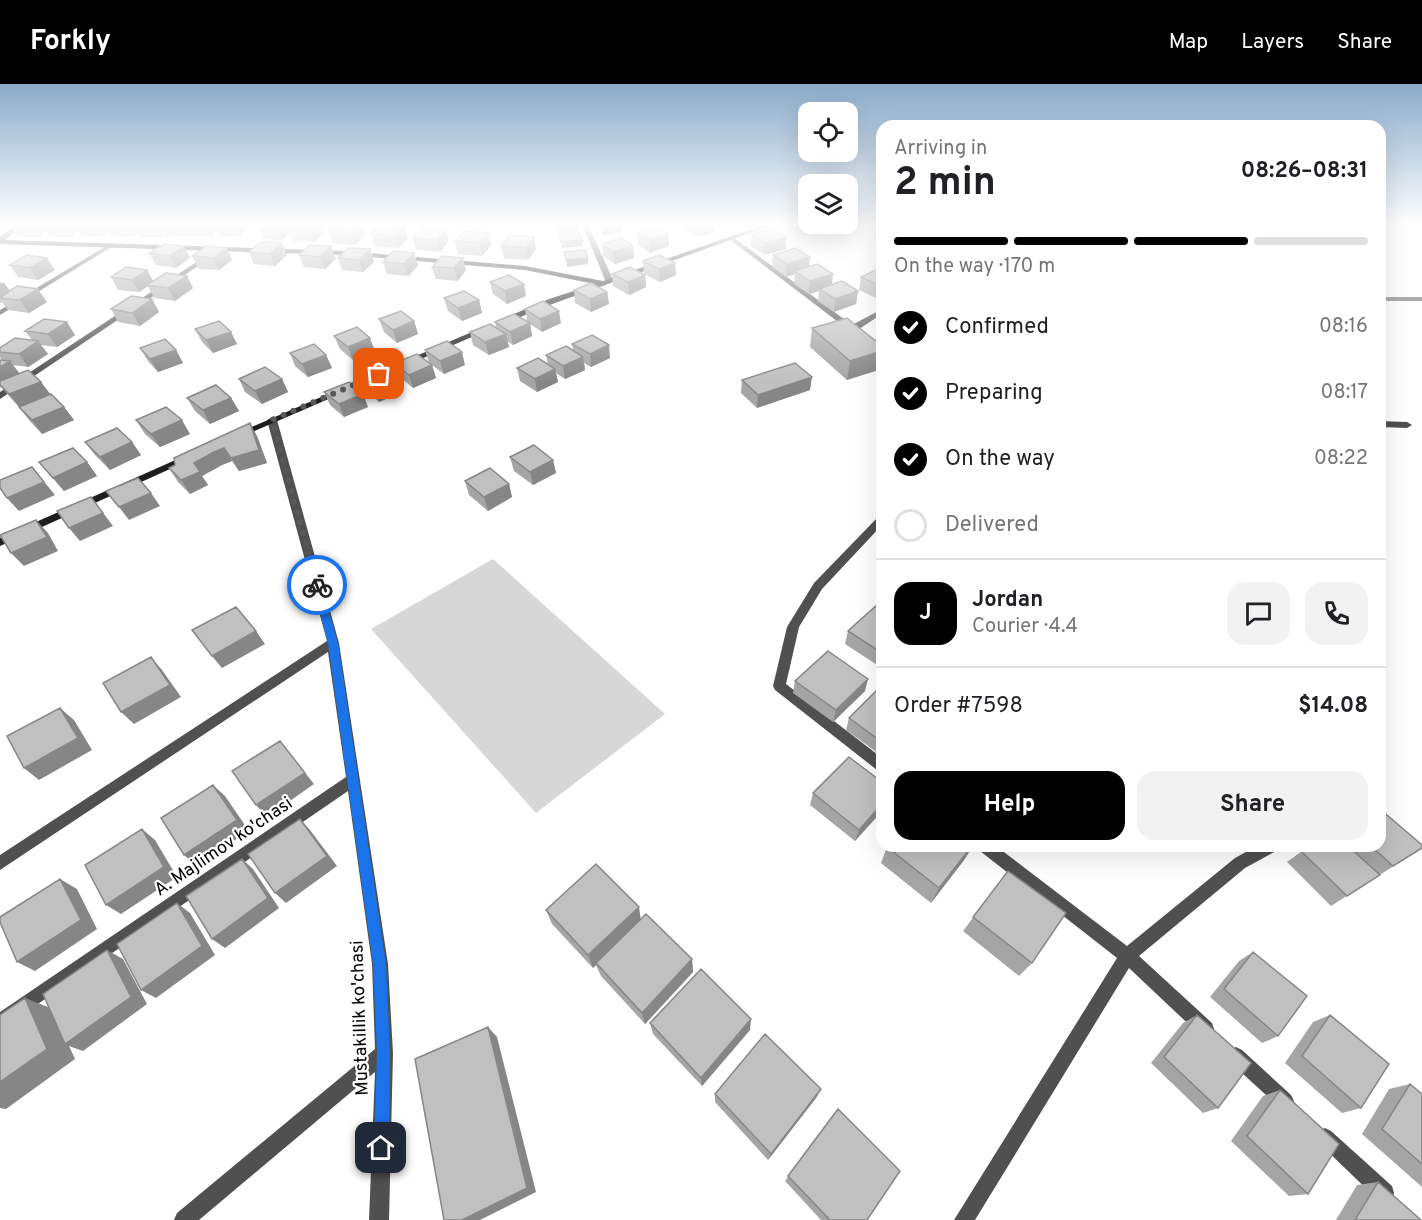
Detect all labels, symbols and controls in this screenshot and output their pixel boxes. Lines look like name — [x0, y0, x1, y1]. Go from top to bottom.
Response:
text: Forkly — [30, 24, 111, 60]
text: Map — [1169, 29, 1208, 56]
text: Layers — [1241, 29, 1304, 56]
text: Share — [1337, 29, 1392, 56]
map controls — [798, 102, 858, 234]
button: locate — [798, 102, 858, 162]
text: Arriving in — [894, 136, 987, 162]
text: 08:26–08:31 — [1241, 158, 1368, 185]
text: 2 min — [894, 160, 996, 209]
button: layers — [798, 174, 858, 234]
text: On the way · 170 m — [894, 254, 1055, 280]
icon: check — [894, 311, 927, 344]
text: Confirmed — [945, 314, 1049, 341]
text: 08:16 — [1319, 314, 1368, 340]
pin — [353, 348, 404, 399]
icon: bag — [362, 357, 395, 390]
icon: check — [894, 377, 927, 410]
text: Preparing — [945, 380, 1043, 407]
text: 08:17 — [1321, 380, 1368, 406]
icon: check — [894, 443, 927, 476]
text: On the way — [945, 446, 1055, 473]
text: 08:22 — [1314, 446, 1368, 472]
text: Delivered — [945, 512, 1039, 539]
courier — [287, 555, 347, 615]
icon: bike — [301, 569, 334, 602]
button: chat — [1227, 582, 1290, 645]
button: phone — [1305, 582, 1368, 645]
text: Jordan — [972, 587, 1043, 614]
text: J — [919, 600, 932, 627]
text: Courier · 4.4 — [972, 614, 1078, 640]
text: Order #7598 — [894, 693, 1023, 720]
text: $14.08 — [1298, 693, 1368, 720]
button: Help — [894, 771, 1125, 840]
button: Share — [1137, 771, 1368, 840]
street label: A. Majlimov ko'chasi — [150, 792, 297, 902]
street label: Mustakillik ko'chasi — [346, 940, 375, 1096]
pin — [355, 1122, 406, 1173]
icon: home — [364, 1131, 397, 1164]

